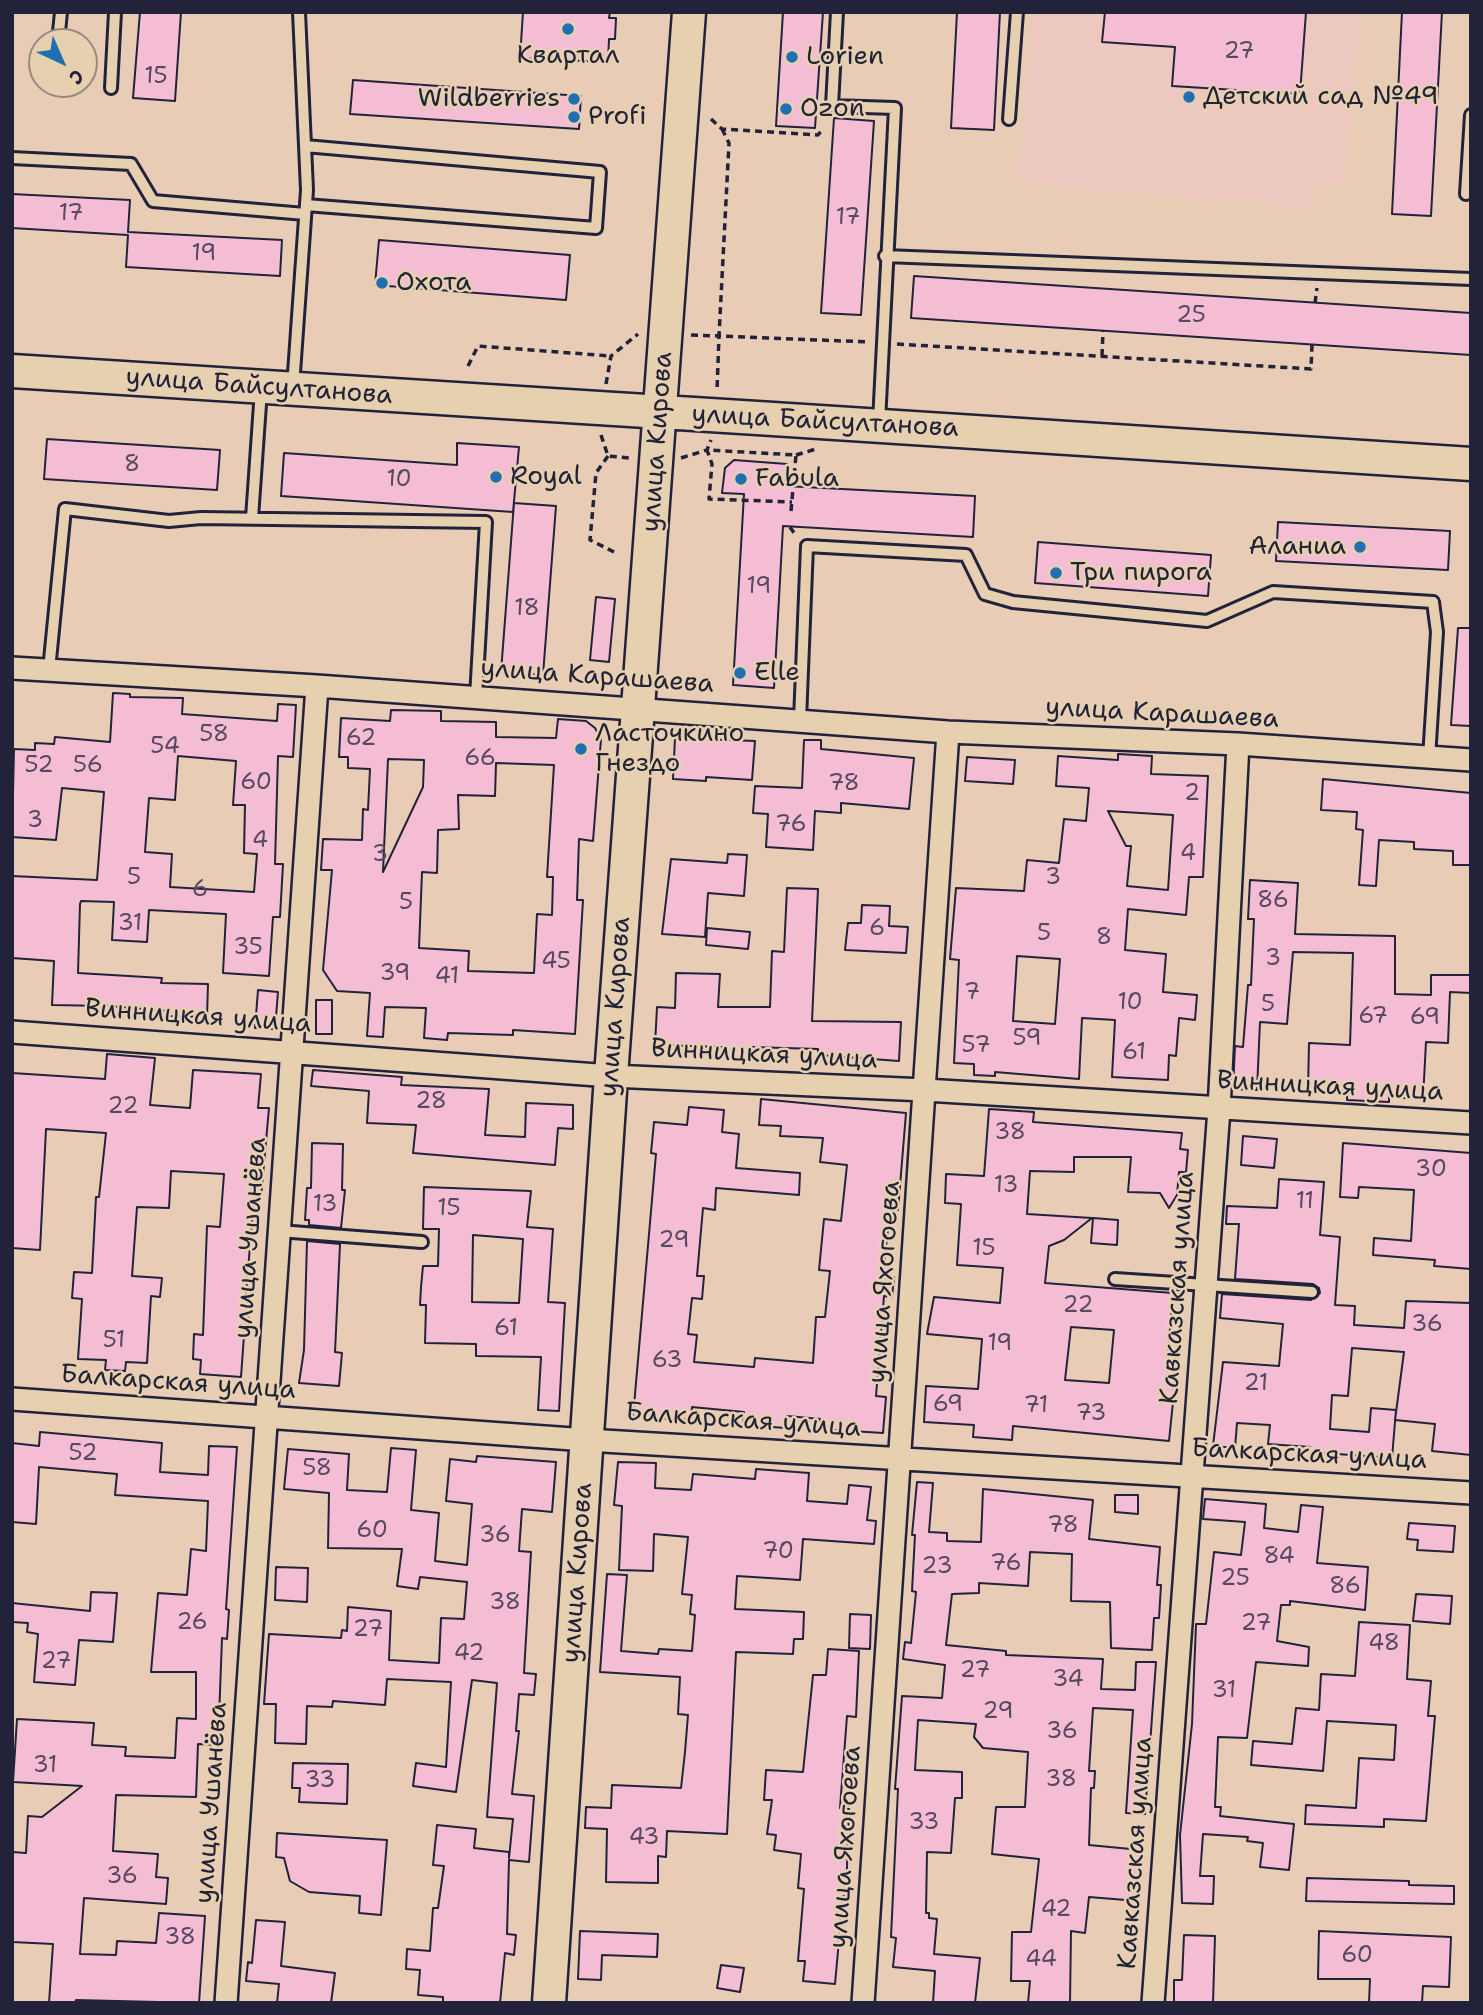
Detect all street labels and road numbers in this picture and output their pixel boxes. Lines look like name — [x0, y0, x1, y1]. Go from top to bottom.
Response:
street label: улица Кирова — [636, 351, 680, 533]
street label: улица Байсултанова — [125, 362, 393, 412]
street label: улица Байсултанова — [691, 399, 959, 445]
street label: улица Карашаева — [479, 653, 715, 701]
street label: улица Карашаева — [1044, 692, 1280, 736]
street label: улица Кирова — [594, 916, 638, 1098]
street label: Винницкая улица — [84, 994, 312, 1040]
street label: Винницкая улица — [650, 1033, 878, 1077]
street label: Винницкая улица — [1216, 1065, 1444, 1109]
street label: улица Ушанёва — [228, 1136, 274, 1340]
street label: Кавказская улица — [1154, 1171, 1202, 1405]
street label: улица Яхогоева — [862, 1180, 908, 1384]
street label: Балкарская улица — [59, 1359, 297, 1407]
street label: Балкарская улица — [624, 1397, 862, 1445]
street label: Балкарская улица — [1190, 1433, 1428, 1477]
street label: улица Кирова — [556, 1482, 600, 1664]
street label: улица Ушанёва — [189, 1701, 235, 1905]
street label: Кавказская улица — [1112, 1736, 1160, 1970]
street label: улица Яхогоева — [823, 1745, 869, 1949]

